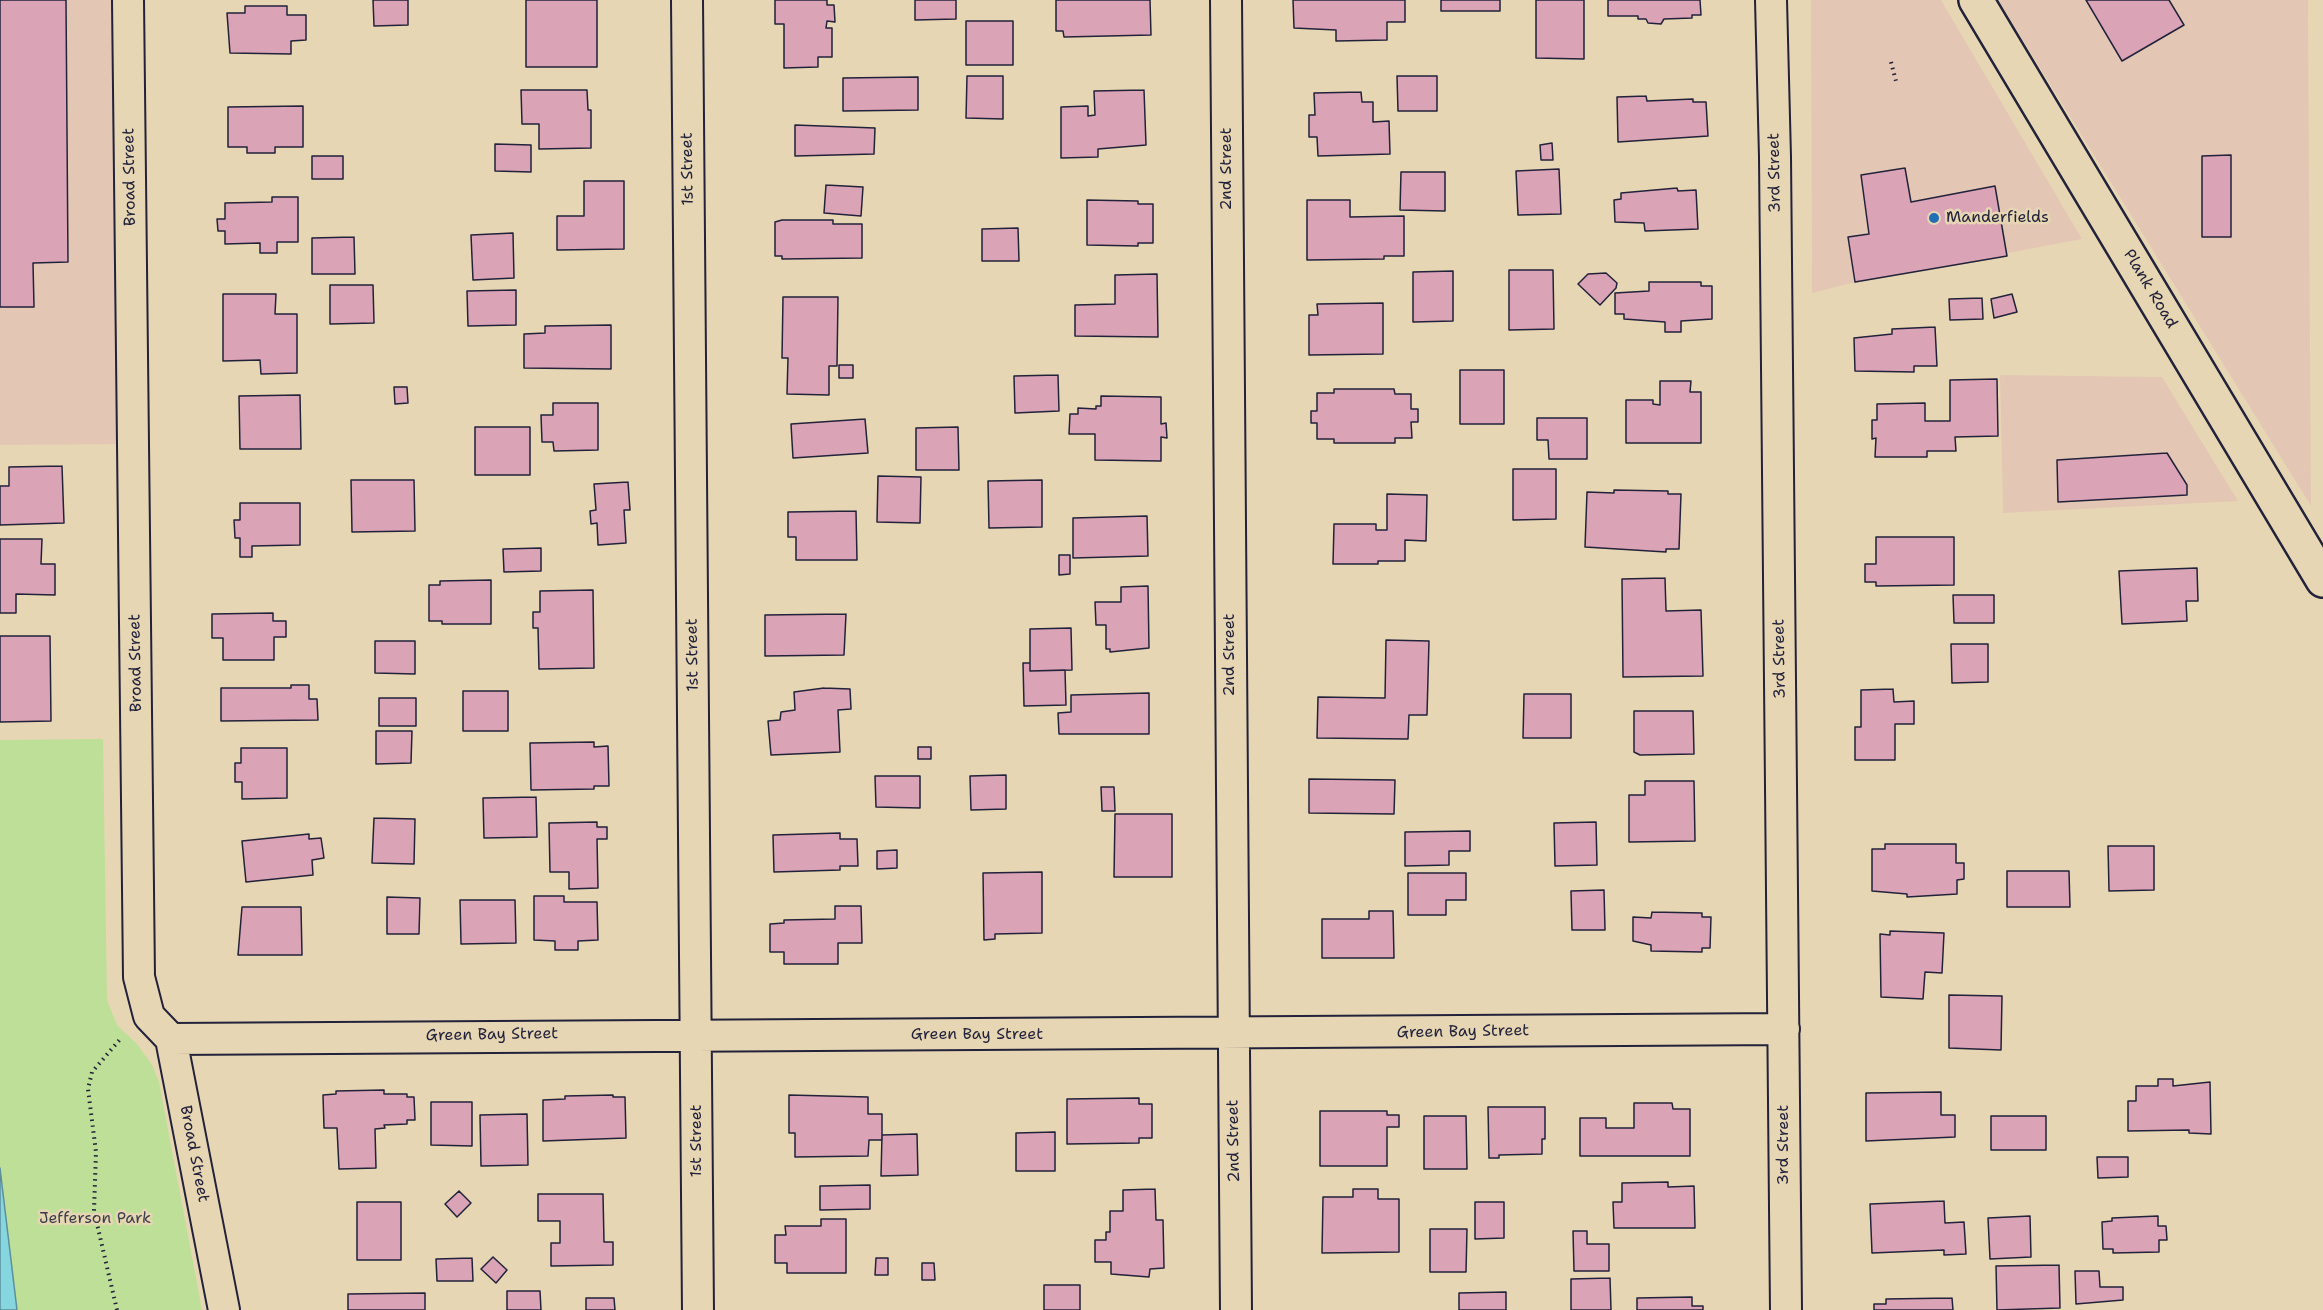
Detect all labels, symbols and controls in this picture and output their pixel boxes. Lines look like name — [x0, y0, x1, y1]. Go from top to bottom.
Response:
street label: 2nd Street — [1217, 127, 1237, 211]
street label: Broad Street — [120, 128, 140, 226]
street label: 1st Street — [678, 132, 698, 206]
street label: 3rd Street — [1765, 133, 1785, 213]
place label: Manderfields — [1946, 208, 2049, 228]
marker: Manderfields — [1927, 211, 1941, 225]
street label: Plank Road — [2119, 246, 2181, 332]
street label: 2nd Street — [1220, 613, 1240, 697]
street label: Broad Street — [126, 614, 146, 712]
street label: 1st Street — [683, 618, 703, 692]
street label: 3rd Street — [1770, 619, 1790, 699]
street label: Green Bay Street — [1397, 1021, 1529, 1043]
street label: Green Bay Street — [426, 1024, 558, 1046]
street label: Green Bay Street — [911, 1025, 1043, 1045]
street label: 2nd Street — [1224, 1099, 1244, 1183]
street label: Broad Street — [175, 1104, 213, 1204]
street label: 1st Street — [687, 1104, 707, 1178]
street label: 3rd Street — [1774, 1105, 1794, 1185]
park label: Jefferson Park — [39, 1209, 151, 1229]

